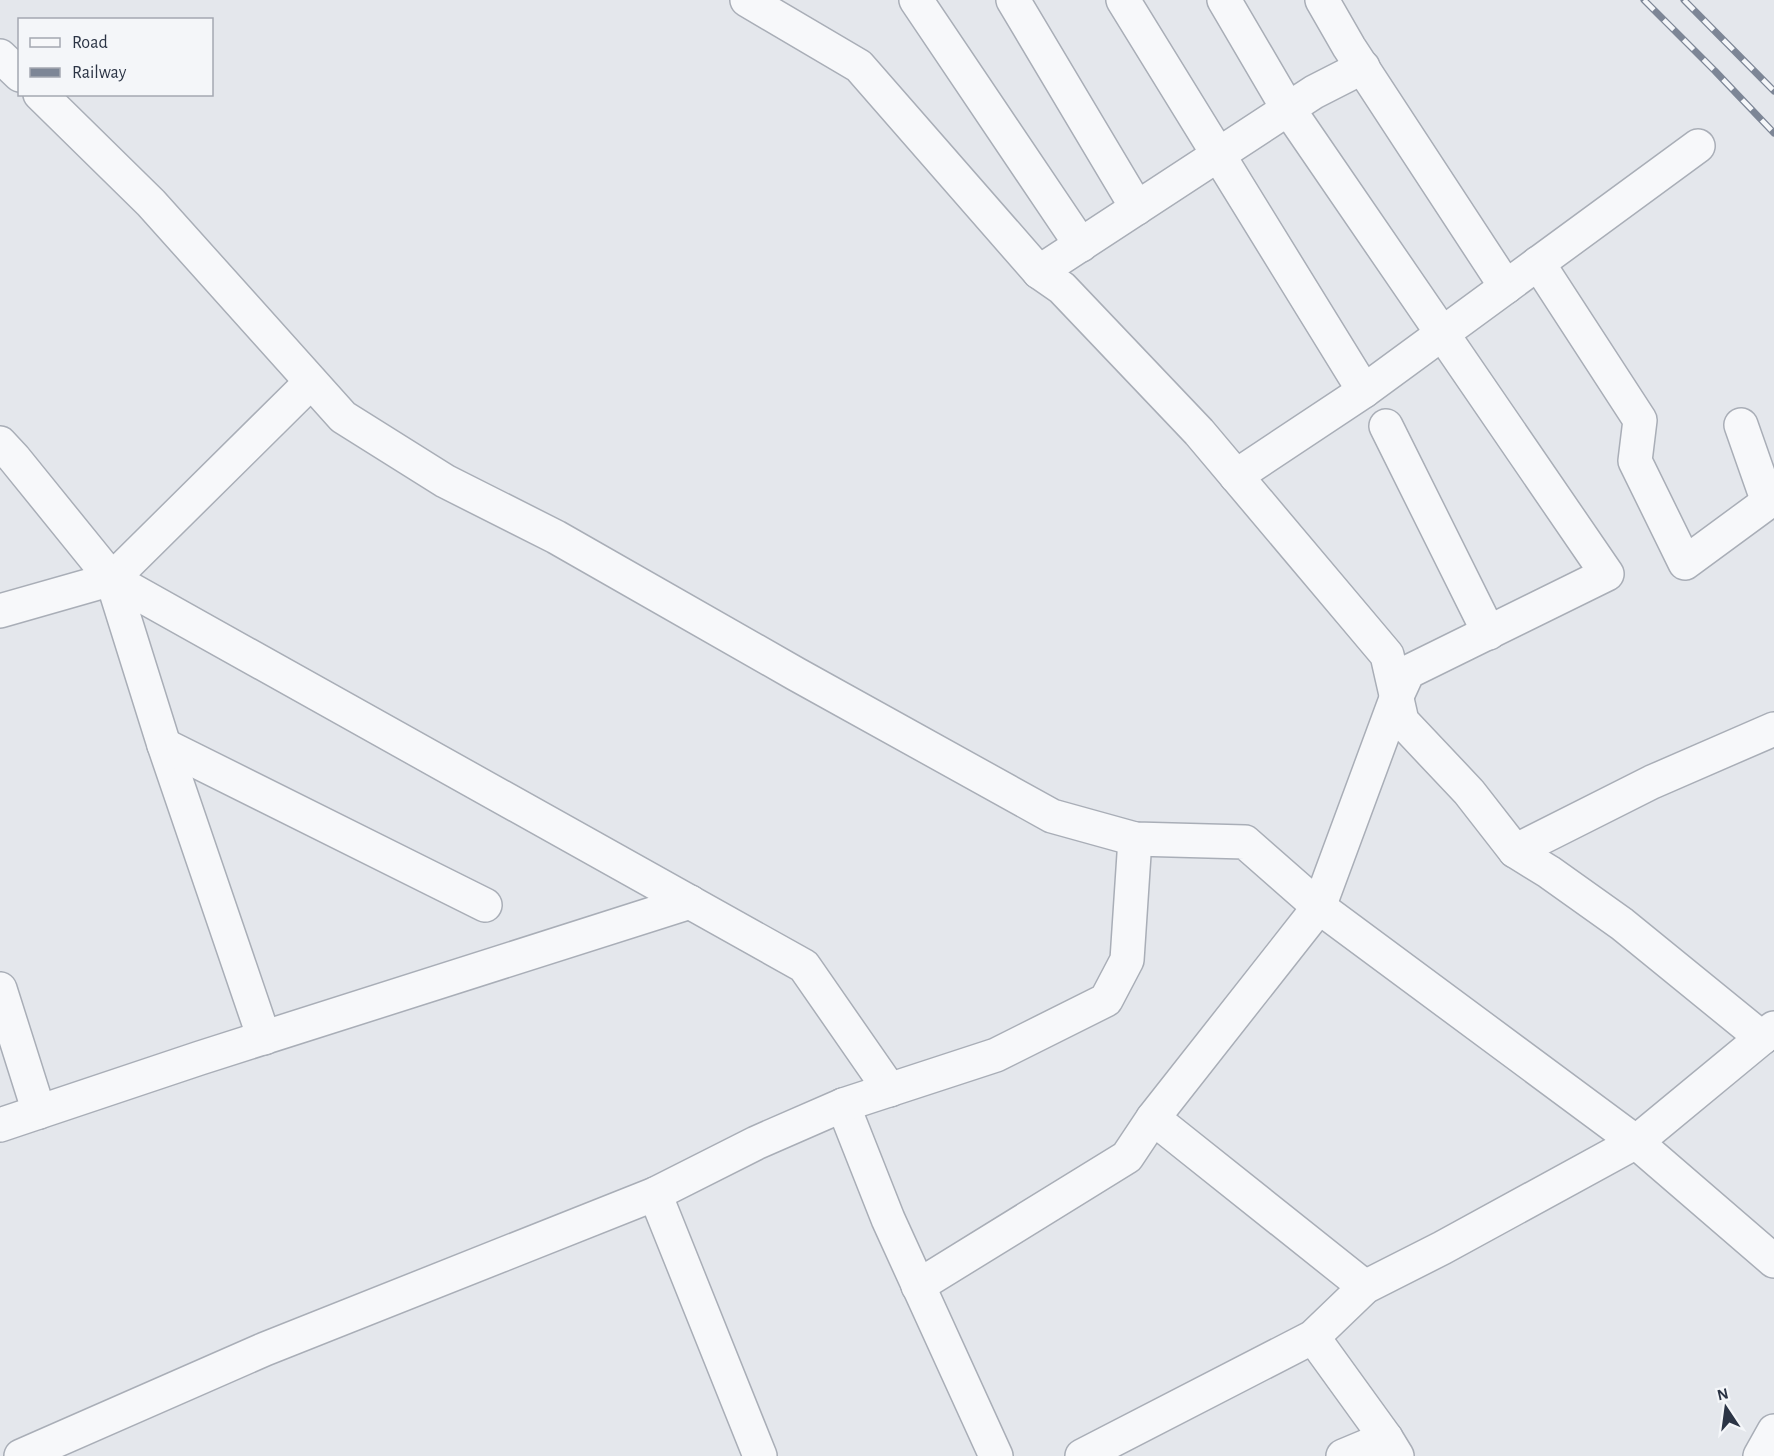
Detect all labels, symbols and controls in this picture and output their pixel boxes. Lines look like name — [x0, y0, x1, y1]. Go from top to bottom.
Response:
legend — [18, 18, 213, 96]
text: Road — [72, 34, 108, 52]
text: Railway — [72, 64, 127, 82]
north arrow — [1696, 1378, 1756, 1438]
text: N — [1716, 1385, 1730, 1403]

